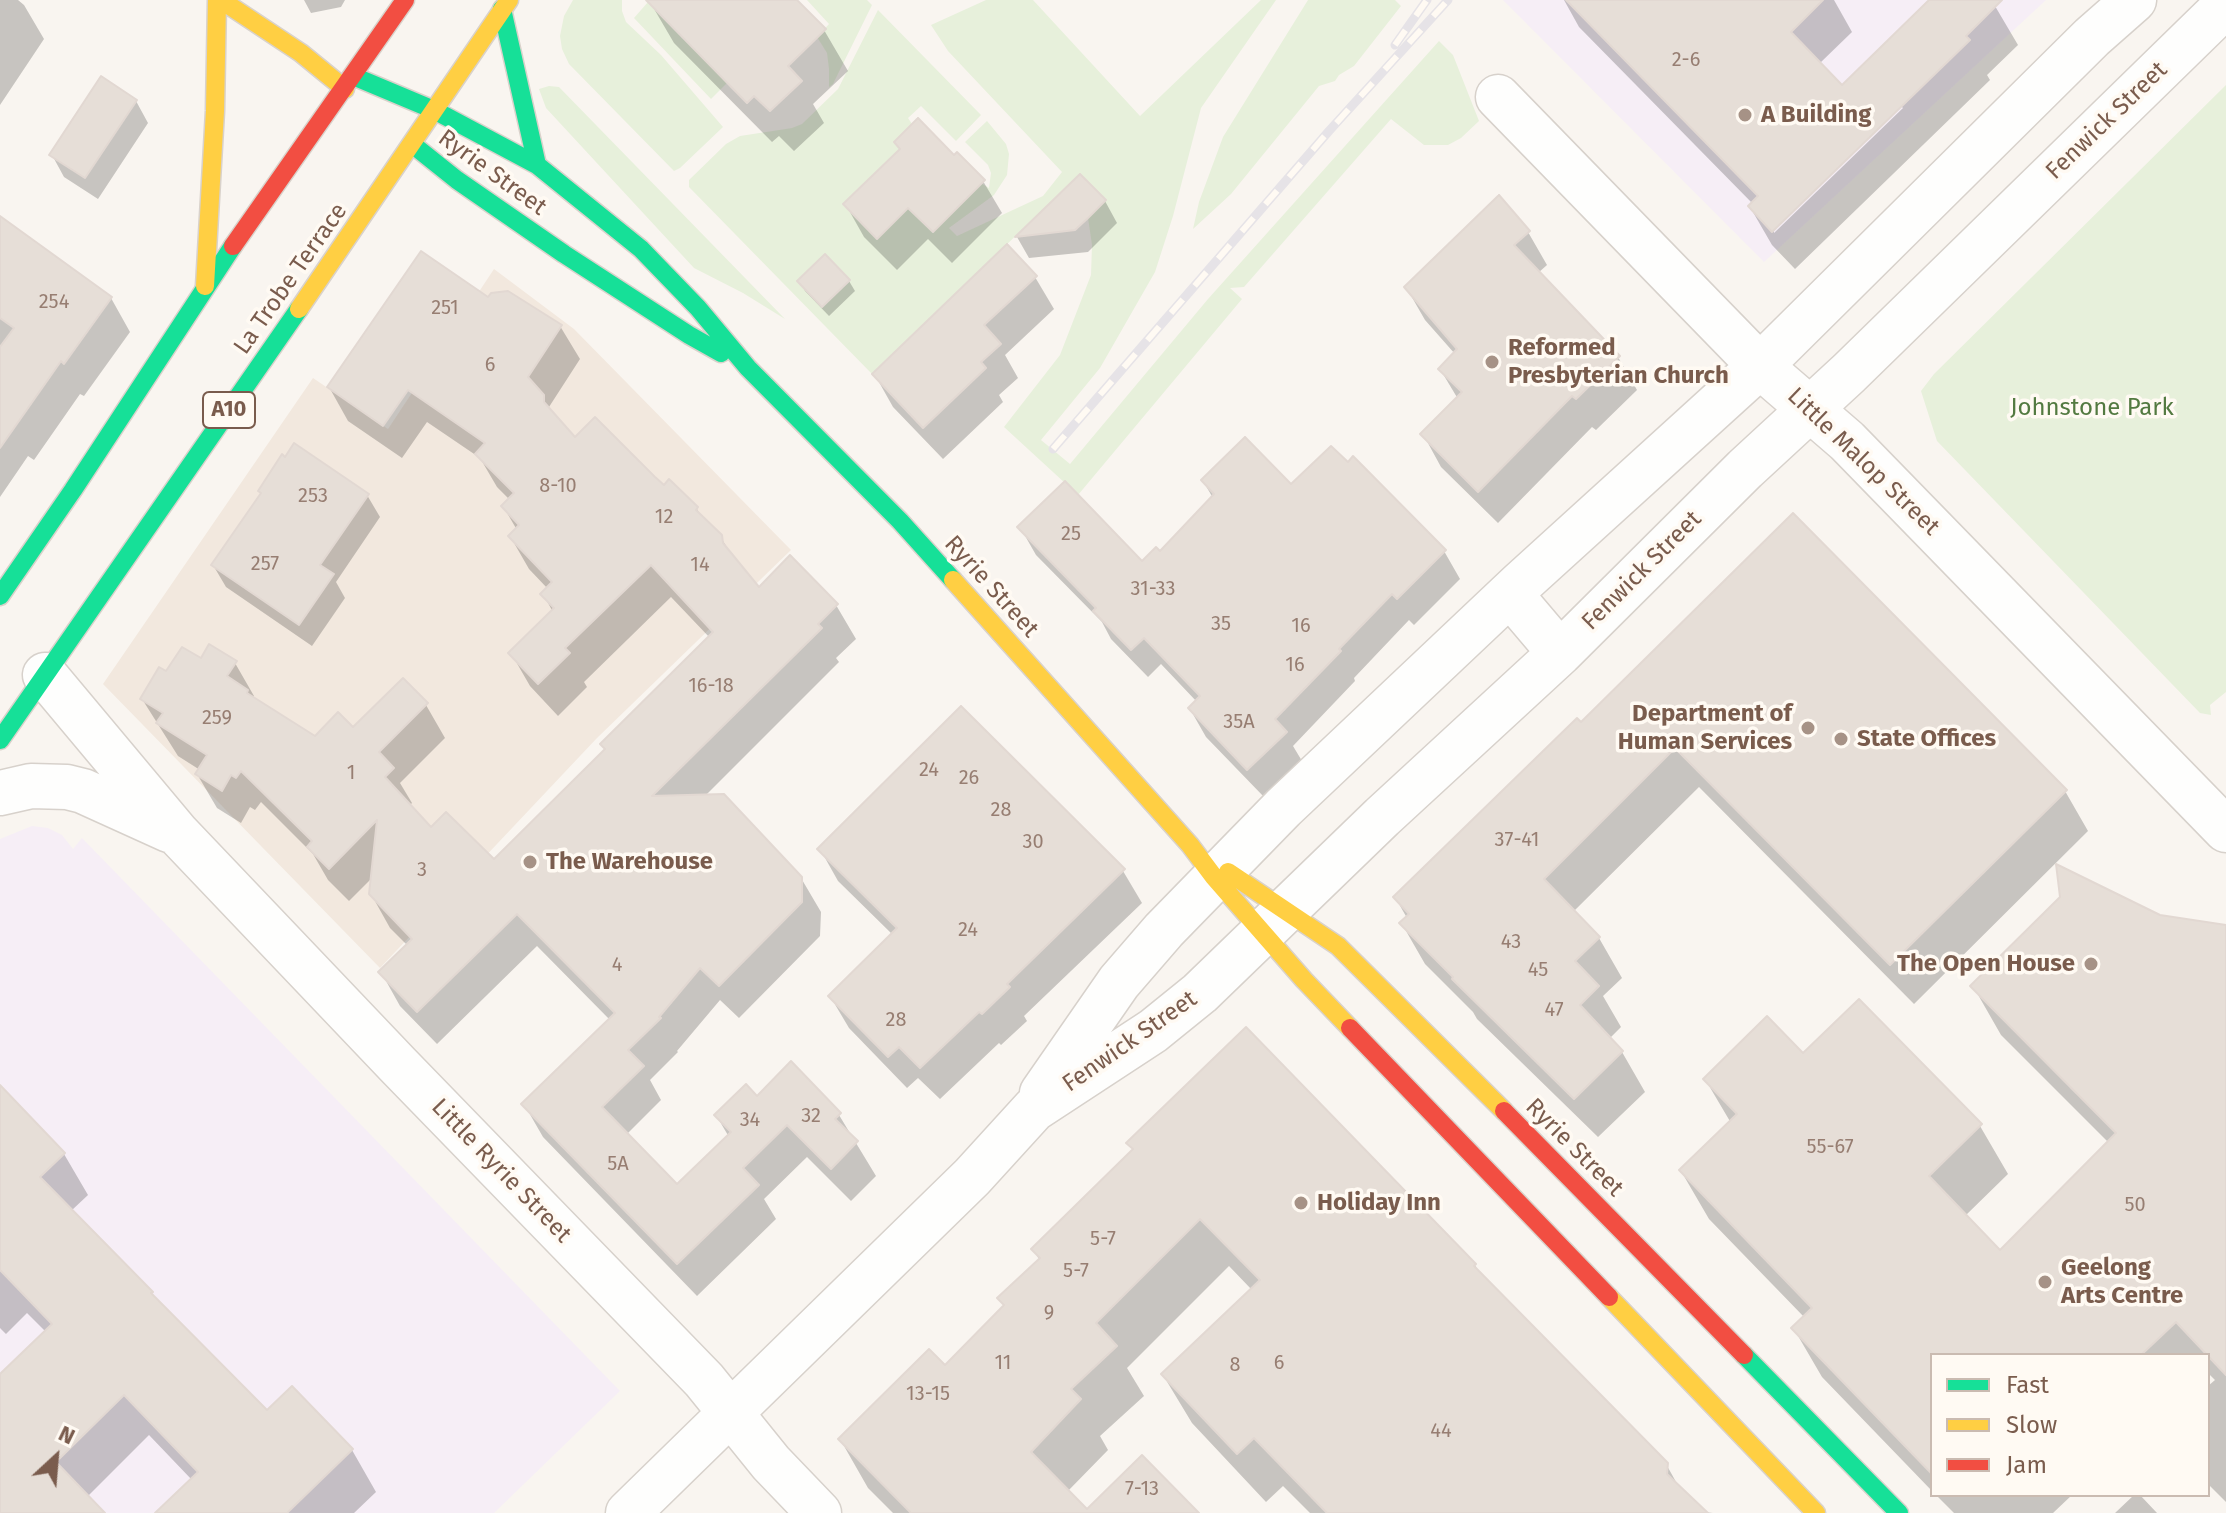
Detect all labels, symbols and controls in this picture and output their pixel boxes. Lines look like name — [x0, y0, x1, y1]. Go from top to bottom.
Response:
house number: 2-6 — [1672, 48, 1700, 72]
street label: Fenwick Street — [2040, 56, 2174, 186]
place label: A Building — [1761, 101, 1871, 129]
marker: A Building — [1736, 106, 1754, 124]
street label: Ryrie Street — [432, 124, 552, 222]
street label: La Trobe Terrace — [228, 198, 354, 360]
house number: 254 — [39, 290, 69, 314]
house number: 251 — [431, 296, 459, 320]
place label: Reformed Presbyterian Church — [1508, 334, 1729, 390]
house number: 6 — [485, 353, 495, 377]
marker: Reformed Presbyterian Church — [1483, 353, 1501, 371]
street label: Little Malop Street — [1781, 382, 1945, 542]
road number: A10 — [203, 392, 255, 428]
park label: Johnstone Park — [2010, 394, 2174, 422]
house number: 8-10 — [539, 474, 577, 498]
house number: 253 — [298, 484, 328, 508]
house number: 12 — [655, 505, 673, 529]
street label: Fenwick Street — [1576, 505, 1708, 637]
house number: 25 — [1061, 522, 1081, 546]
street label: Ryrie Street — [938, 530, 1044, 644]
house number: 257 — [251, 552, 279, 576]
house number: 14 — [690, 553, 710, 577]
house number: 31-33 — [1131, 577, 1175, 601]
house number: 35 — [1211, 612, 1231, 636]
house number: 16 — [1291, 614, 1311, 638]
house number: 16 — [1285, 653, 1305, 677]
house number: 16-18 — [688, 674, 734, 698]
place label: Department of Human Services — [1618, 700, 1792, 756]
house number: 259 — [202, 706, 232, 730]
house number: 35A — [1223, 710, 1255, 734]
marker: Department of Human Services — [1799, 719, 1817, 737]
place label: State Offices — [1857, 725, 1996, 753]
marker: State Offices — [1832, 730, 1850, 748]
house number: 24 — [919, 758, 939, 782]
house number: 1 — [347, 761, 355, 785]
house number: 26 — [959, 766, 979, 790]
house number: 28 — [991, 798, 1011, 822]
house number: 37-41 — [1495, 828, 1539, 852]
house number: 30 — [1022, 830, 1044, 854]
place label: The Warehouse — [546, 848, 713, 876]
marker: The Warehouse — [521, 853, 539, 871]
house number: 3 — [417, 858, 427, 882]
house number: 24 — [958, 918, 978, 942]
house number: 43 — [1501, 930, 1521, 954]
place label: The Open House — [1897, 950, 2075, 978]
house number: 4 — [612, 953, 622, 977]
marker: The Open House — [2082, 955, 2100, 973]
house number: 45 — [1528, 958, 1548, 982]
street label: Fenwick Street — [1057, 985, 1203, 1099]
house number: 47 — [1544, 998, 1564, 1022]
house number: 28 — [886, 1008, 906, 1032]
street label: Little Ryrie Street — [425, 1093, 577, 1249]
street label: Ryrie Street — [1519, 1093, 1629, 1203]
house number: 32 — [801, 1104, 821, 1128]
house number: 34 — [740, 1108, 760, 1132]
house number: 55-67 — [1806, 1135, 1854, 1159]
house number: 5A — [607, 1152, 629, 1176]
place label: Holiday Inn — [1317, 1189, 1441, 1217]
house number: 50 — [2124, 1193, 2146, 1217]
marker: Holiday Inn — [1292, 1194, 1310, 1212]
house number: 5-7 — [1090, 1227, 1116, 1251]
place label: Geelong Arts Centre — [2061, 1254, 2183, 1310]
house number: 5-7 — [1063, 1259, 1089, 1283]
marker: Geelong Arts Centre — [2036, 1273, 2054, 1291]
house number: 9 — [1044, 1301, 1054, 1325]
house number: 11 — [994, 1351, 1012, 1375]
house number: 6 — [1274, 1351, 1284, 1375]
house number: 8 — [1229, 1353, 1241, 1377]
legend — [1930, 1353, 2210, 1497]
text: Fast — [2006, 1371, 2049, 1399]
house number: 13-15 — [906, 1382, 950, 1406]
text: Slow — [2006, 1411, 2057, 1439]
north arrow — [16, 1417, 96, 1497]
house number: 44 — [1430, 1419, 1452, 1443]
text: N — [54, 1420, 79, 1450]
text: Jam — [2006, 1451, 2047, 1479]
house number: 7-13 — [1125, 1477, 1159, 1501]

